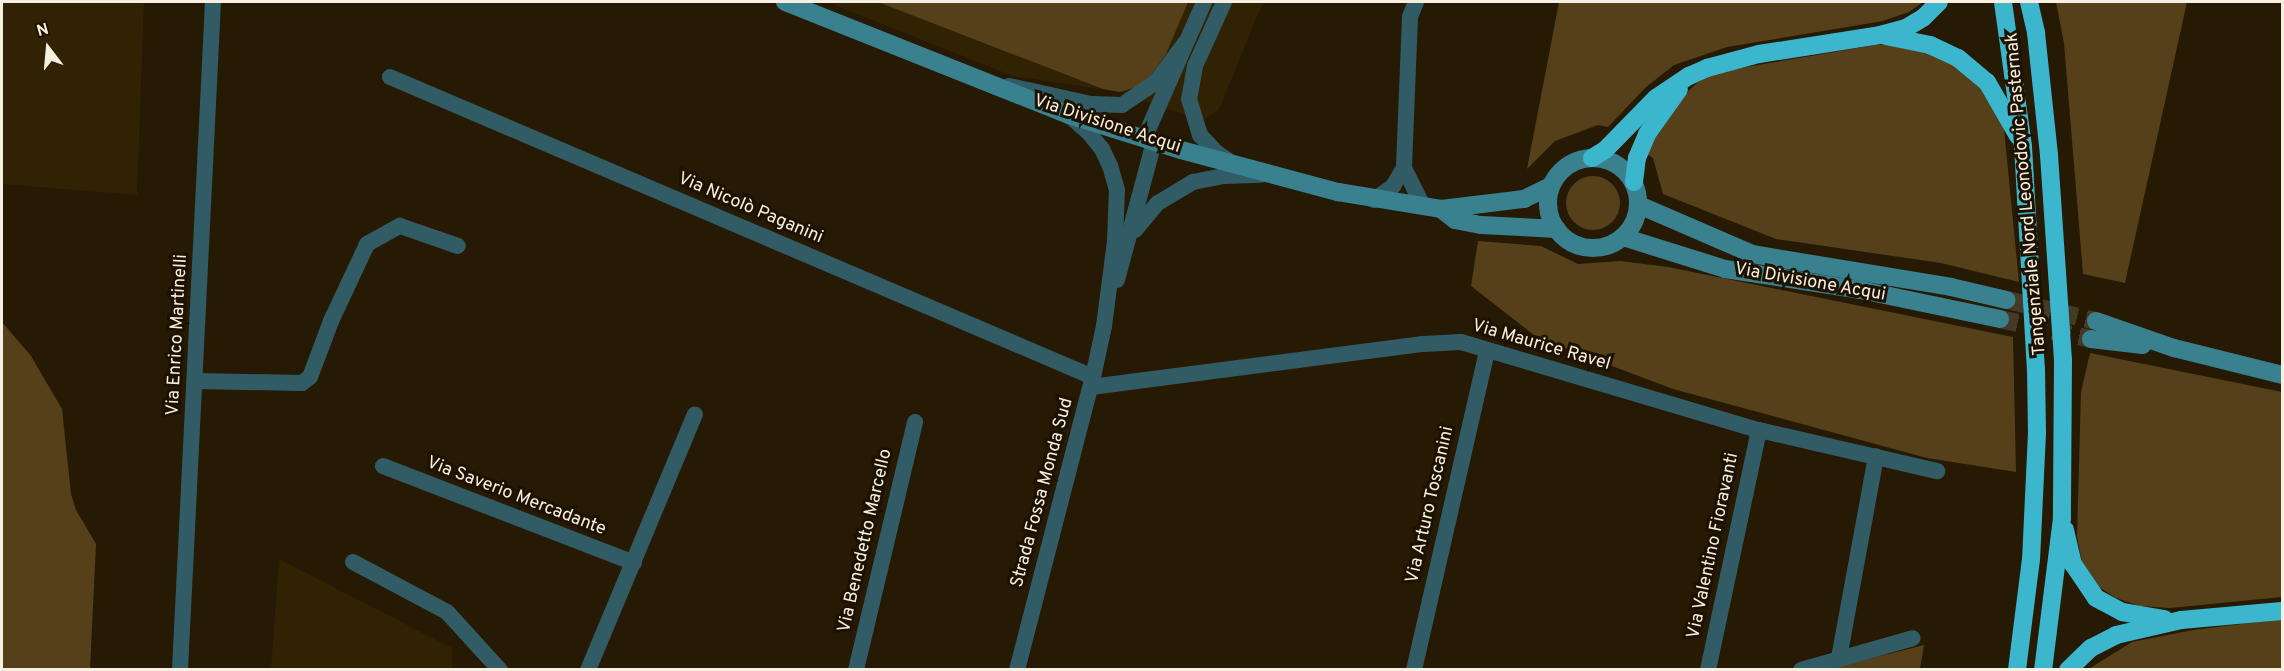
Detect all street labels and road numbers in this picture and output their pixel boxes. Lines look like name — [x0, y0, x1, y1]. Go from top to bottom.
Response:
street label: Tangenziale Nord Leonodovic Pasternak — [2002, 32, 2052, 356]
street label: Via Divisione Acqui — [1030, 91, 1184, 159]
street label: Via Nicolò Paganini — [674, 169, 826, 249]
street label: Via Enrico Martinelli — [163, 254, 193, 416]
street label: Via Divisione Acqui — [1732, 259, 1888, 307]
street label: Via Maurice Ravel — [1469, 316, 1613, 376]
street label: Strada Fossa Monda Sud — [1007, 396, 1079, 590]
street label: Via Arturo Toscanini — [1402, 424, 1460, 586]
street label: Via Benedetto Marcello — [834, 447, 898, 635]
street label: Via Valentino Fioravanti — [1684, 451, 1744, 641]
street label: Via Saverio Mercadante — [423, 453, 609, 541]

